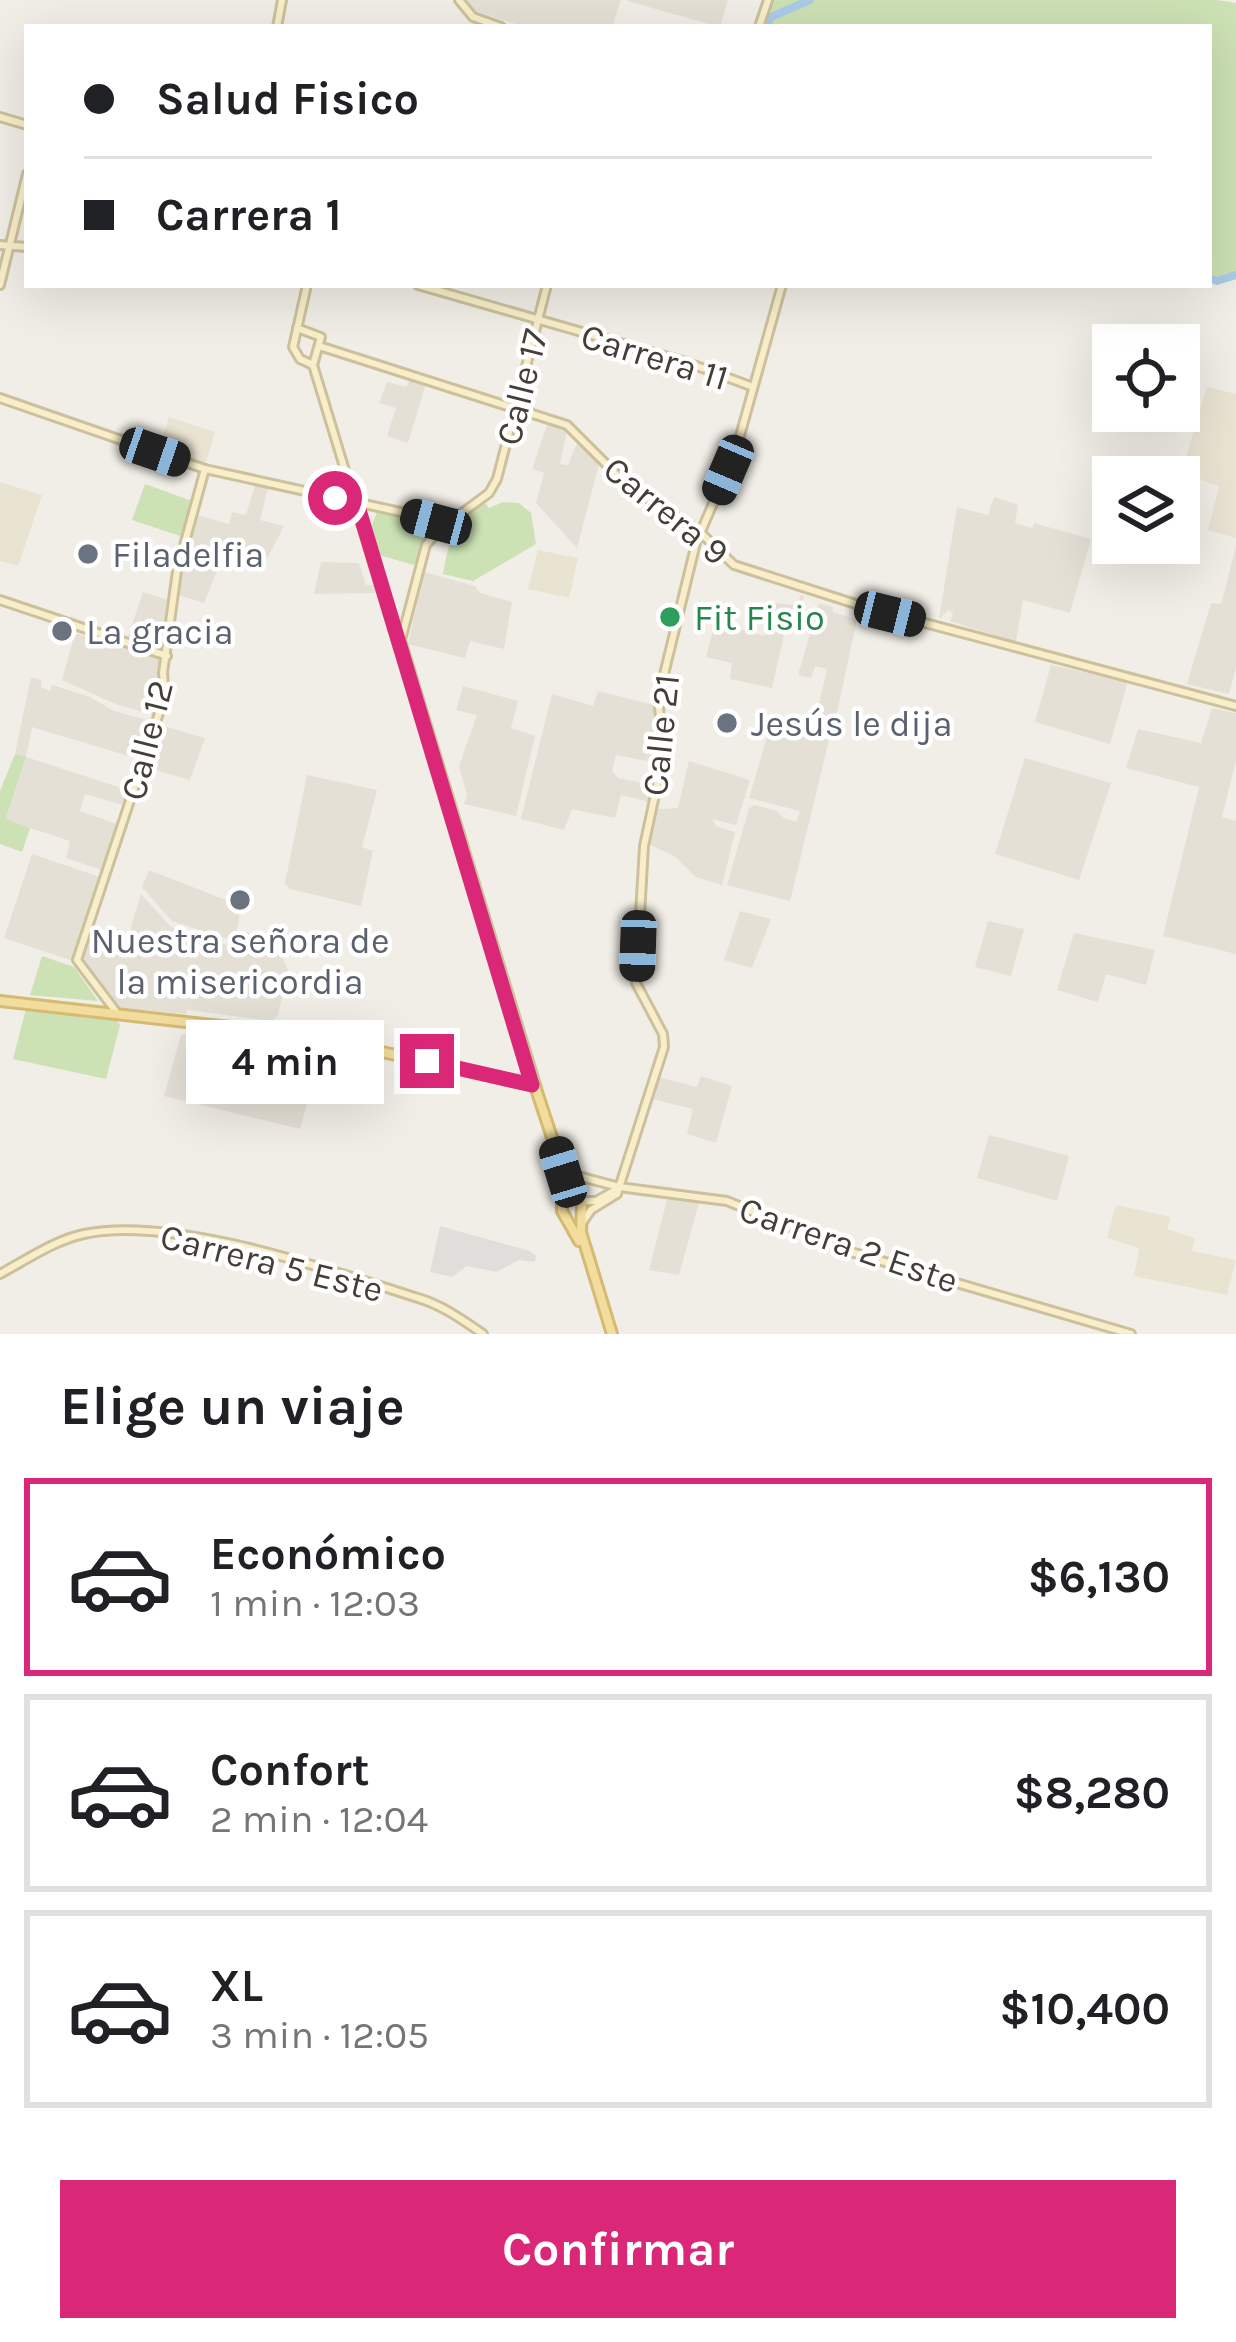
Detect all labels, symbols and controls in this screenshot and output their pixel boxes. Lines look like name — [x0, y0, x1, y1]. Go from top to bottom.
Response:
text: Salud Fisico — [156, 73, 419, 125]
text: Carrera 1 — [156, 189, 341, 241]
street label: Carrera 11 — [576, 315, 733, 399]
map controls — [1092, 324, 1200, 564]
button: locate — [1092, 324, 1200, 432]
street label: Calle 17 — [487, 325, 557, 450]
car — [115, 423, 195, 481]
car — [697, 430, 759, 510]
street label: Carrera 9 — [595, 448, 737, 574]
button: layers — [1092, 456, 1200, 564]
route start — [308, 471, 362, 525]
car — [397, 495, 475, 549]
place label: Filadelfia — [112, 534, 264, 576]
marker: Filadelfia — [75, 541, 101, 567]
car — [851, 588, 929, 640]
place label: Fit Fisio — [694, 597, 825, 639]
marker: Fit Fisio — [657, 604, 683, 630]
place label: La gracia — [86, 611, 233, 653]
marker: La gracia — [49, 618, 75, 644]
street label: Calle 21 — [634, 672, 688, 798]
street label: Calle 12 — [112, 676, 182, 804]
place label: Jesús le dija — [751, 703, 952, 745]
marker: Jesús le dija — [714, 710, 740, 736]
marker: Nuestra señora de la misericordia — [227, 887, 253, 913]
car — [619, 909, 657, 983]
place label: Nuestra señora de la misericordia — [91, 920, 389, 1003]
callout: 4 min — [187, 1019, 385, 1103]
route end — [400, 1034, 454, 1088]
text: 4 min — [231, 1039, 339, 1085]
car — [535, 1132, 591, 1212]
street label: Carrera 2 Este — [734, 1188, 963, 1302]
street label: Carrera 5 Este — [156, 1215, 387, 1311]
text: Elige un viaje — [60, 1374, 405, 1438]
icon: car — [66, 1523, 174, 1631]
text: Económico — [210, 1528, 446, 1580]
text: $6,130 — [1028, 1551, 1170, 1603]
text: 1 min · 12:03 — [210, 1580, 420, 1626]
icon: car — [66, 1739, 174, 1847]
text: Confort — [210, 1744, 369, 1796]
text: $8,280 — [1014, 1767, 1170, 1819]
text: 2 min · 12:04 — [210, 1796, 428, 1842]
icon: car — [66, 1955, 174, 2063]
text: XL — [210, 1960, 263, 2012]
text: $10,400 — [999, 1983, 1170, 2035]
text: 3 min · 12:05 — [210, 2012, 429, 2058]
button: Confirmar — [60, 2180, 1176, 2318]

